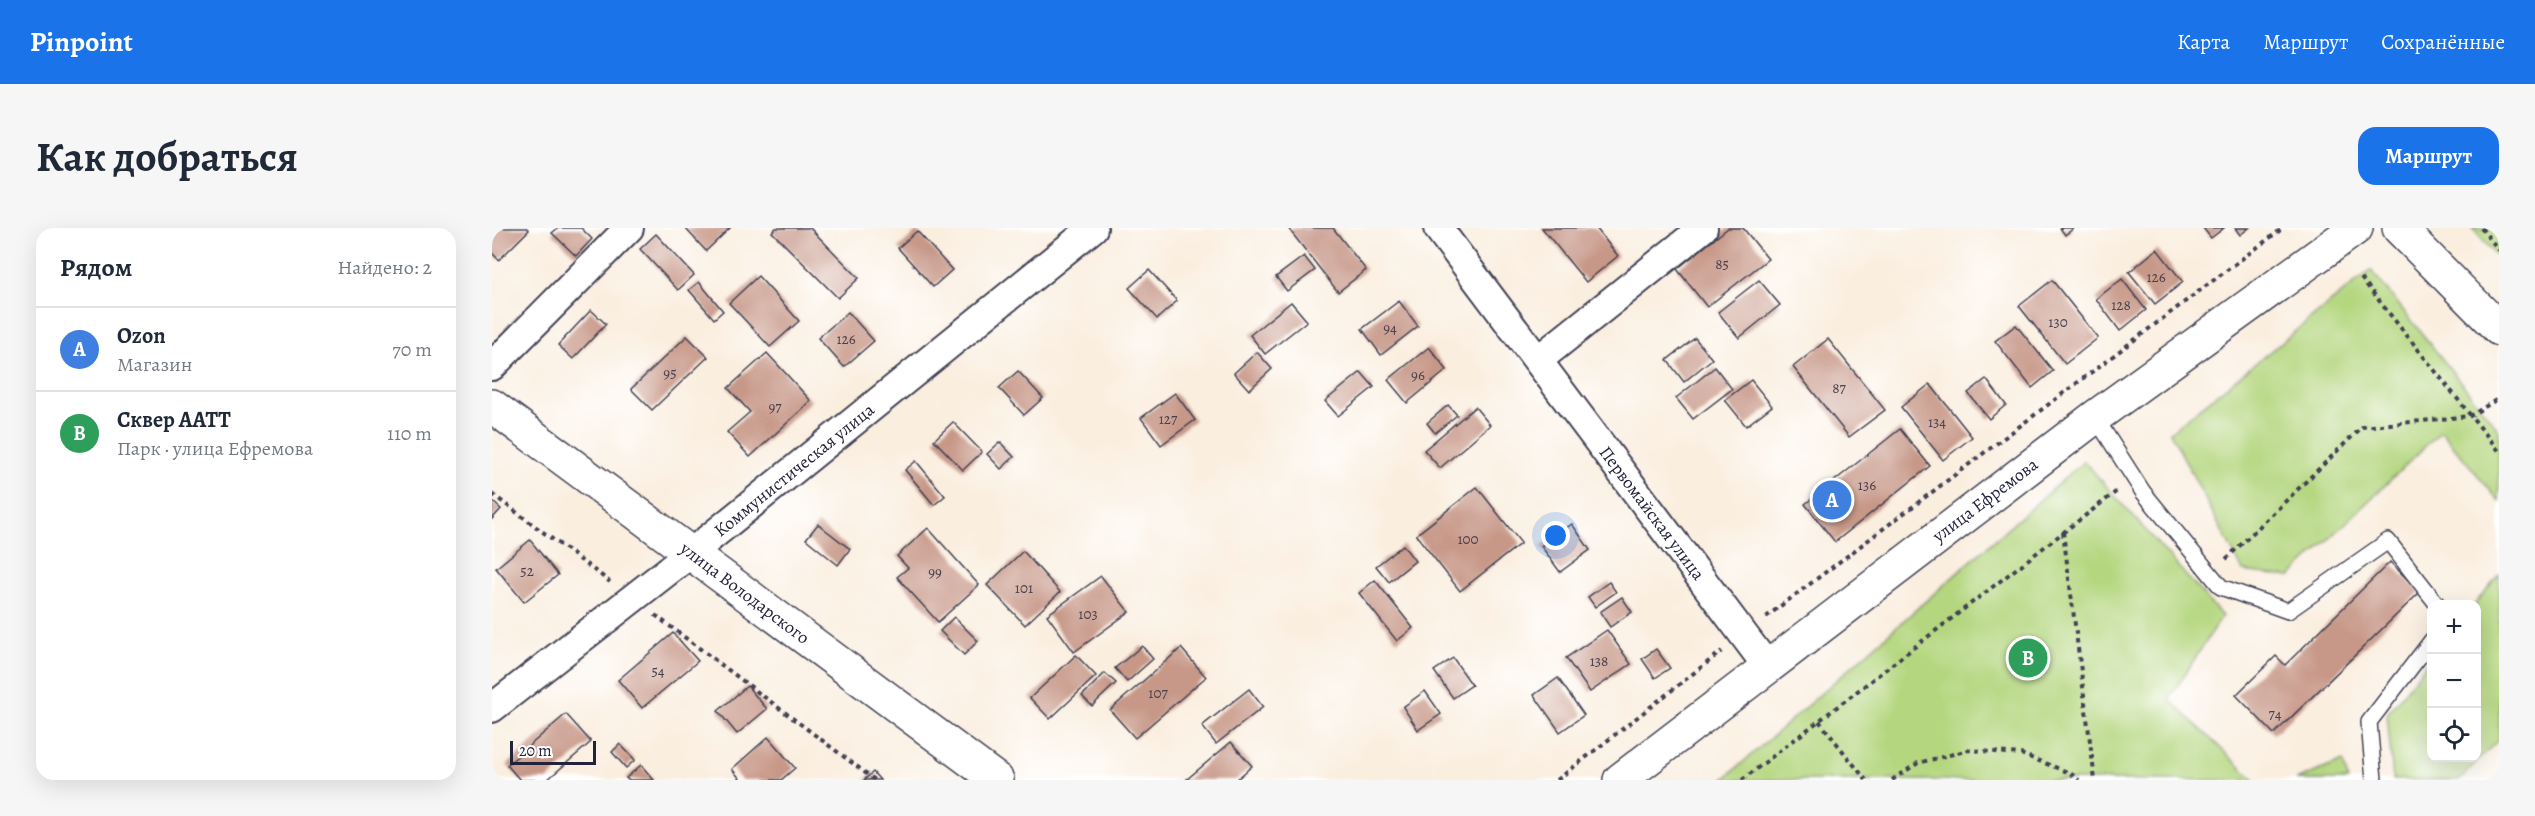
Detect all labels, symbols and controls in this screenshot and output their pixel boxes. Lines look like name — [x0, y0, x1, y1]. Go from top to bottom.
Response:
text: Pinpoint — [30, 23, 133, 61]
text: Карта — [2177, 28, 2230, 56]
text: Маршрут — [2263, 28, 2348, 56]
text: Сохранённые — [2381, 28, 2505, 56]
button: Маршрут — [2358, 127, 2499, 185]
text: Как добраться — [36, 128, 298, 185]
text: Рядом — [60, 250, 132, 285]
text: Найдено: 2 — [337, 254, 432, 281]
house number: 85 — [1715, 254, 1729, 274]
house number: 126 — [2146, 267, 2166, 287]
house number: 128 — [2111, 295, 2131, 315]
house number: 130 — [2048, 312, 2068, 332]
house number: 94 — [1383, 318, 1397, 338]
text: Ozon — [117, 321, 166, 351]
house number: 126 — [836, 329, 856, 349]
text: A — [73, 336, 86, 363]
text: 70 m — [392, 336, 432, 363]
text: Магазин — [117, 351, 192, 378]
house number: 95 — [663, 363, 677, 383]
house number: 96 — [1411, 365, 1425, 385]
house number: 87 — [1832, 378, 1846, 398]
street label: Коммунистическая улица — [709, 397, 880, 542]
house number: 97 — [768, 397, 782, 417]
text: Сквер ААТТ — [117, 405, 231, 435]
house number: 127 — [1159, 409, 1178, 429]
house number: 134 — [1928, 412, 1946, 432]
text: B — [73, 420, 86, 447]
text: 110 m — [387, 420, 432, 447]
text: Парк · улица Ефремова — [117, 435, 313, 462]
street label: Первомайская улица — [1594, 441, 1711, 585]
street label: улица Ефремова — [1927, 452, 2043, 548]
house number: 136 — [1858, 475, 1876, 495]
pin: A — [1812, 478, 1852, 522]
your location — [1541, 521, 1570, 550]
house number: 100 — [1457, 529, 1479, 549]
street label: улица Володарского — [675, 536, 815, 650]
house number: 52 — [520, 561, 534, 581]
house number: 99 — [928, 562, 942, 582]
house number: 101 — [1015, 578, 1033, 598]
map controls — [2427, 600, 2481, 762]
button: + — [2427, 600, 2481, 654]
house number: 103 — [1078, 604, 1098, 624]
pin: B — [2008, 636, 2048, 680]
house number: 138 — [1590, 651, 1608, 671]
button: − — [2427, 654, 2481, 708]
house number: 54 — [651, 661, 665, 681]
house number: 107 — [1148, 683, 1168, 703]
house number: 74 — [2268, 704, 2282, 724]
button: locate — [2427, 708, 2481, 762]
scale bar — [510, 738, 596, 766]
text: 20 m — [519, 740, 552, 762]

